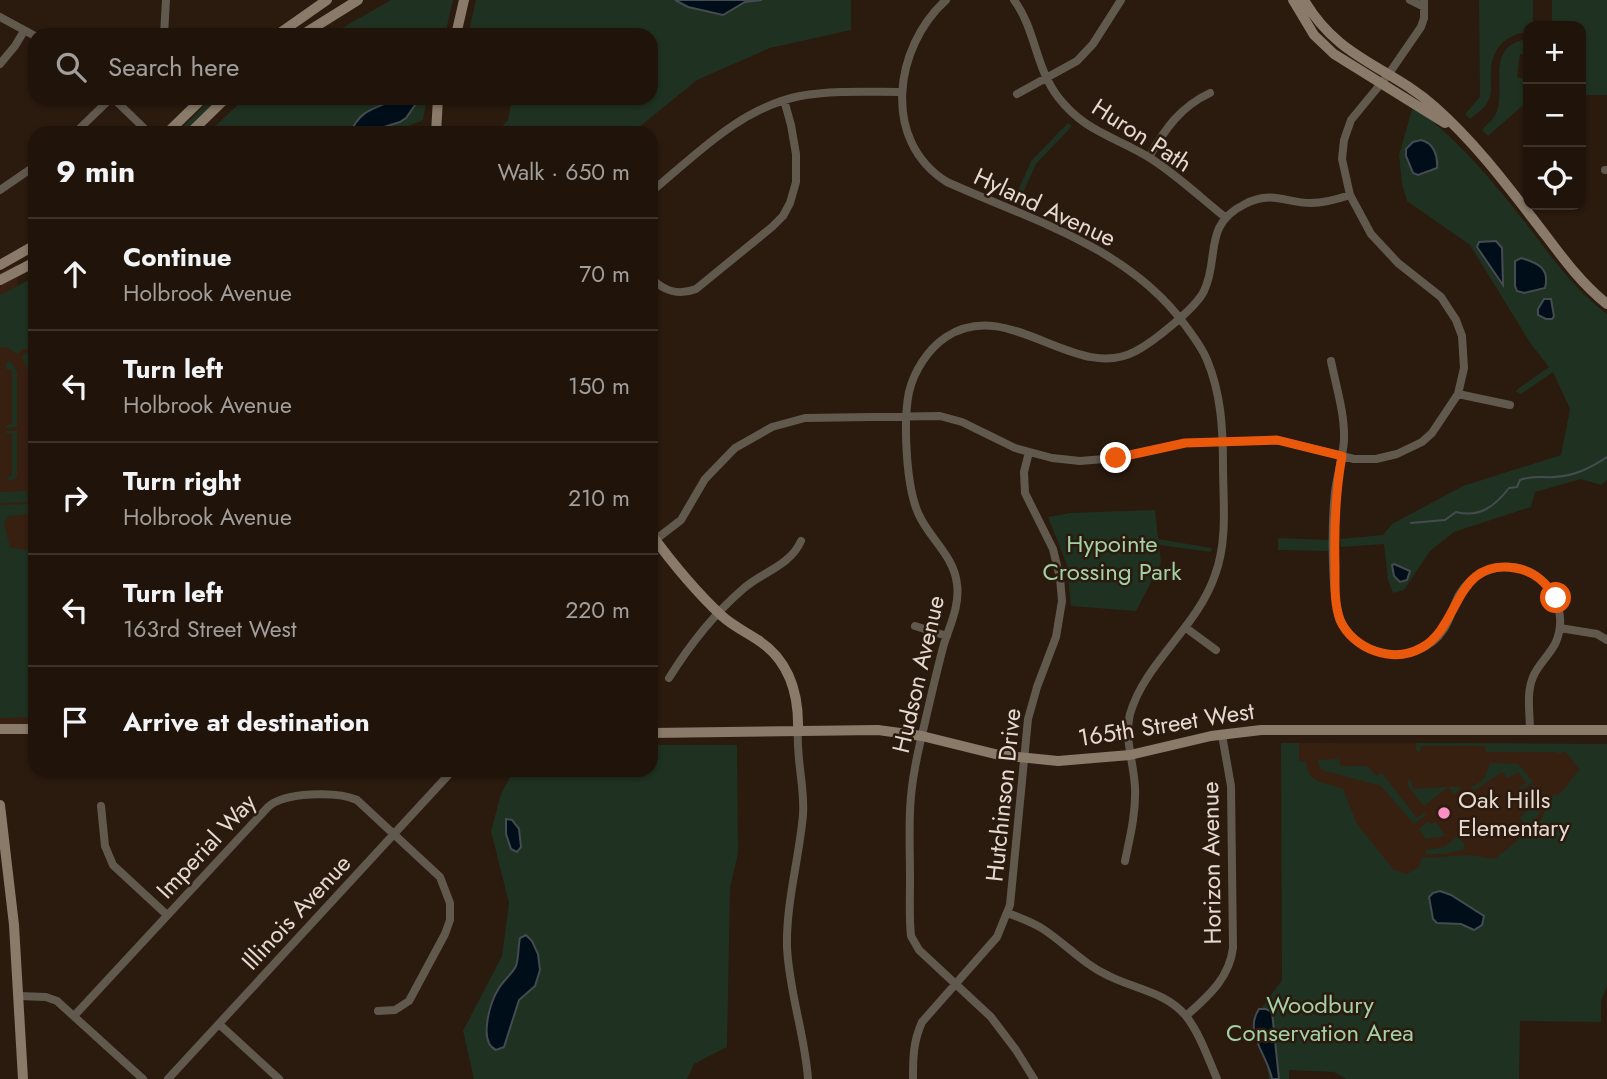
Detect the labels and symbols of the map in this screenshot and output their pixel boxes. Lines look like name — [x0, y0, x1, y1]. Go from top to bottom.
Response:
street label: Huron Path — [1085, 90, 1199, 180]
street label: Hyland Avenue — [968, 159, 1122, 255]
route end — [1100, 442, 1131, 473]
park label: Hypointe Crossing Park — [1042, 526, 1182, 589]
route start — [1540, 582, 1571, 613]
street label: Hudson Avenue — [883, 592, 953, 756]
street label: 165th Street West — [1075, 693, 1257, 755]
street label: Hutchinson Drive — [976, 706, 1030, 884]
street label: Horizon Avenue — [1192, 781, 1230, 945]
place label: Oak Hills Elementary — [1458, 782, 1570, 845]
street label: Imperial Way — [148, 785, 264, 906]
marker: Oak Hills Elementary — [1436, 805, 1452, 821]
street label: Illinois Avenue — [233, 846, 359, 978]
park label: Woodbury Conservation Area — [1226, 987, 1414, 1050]

